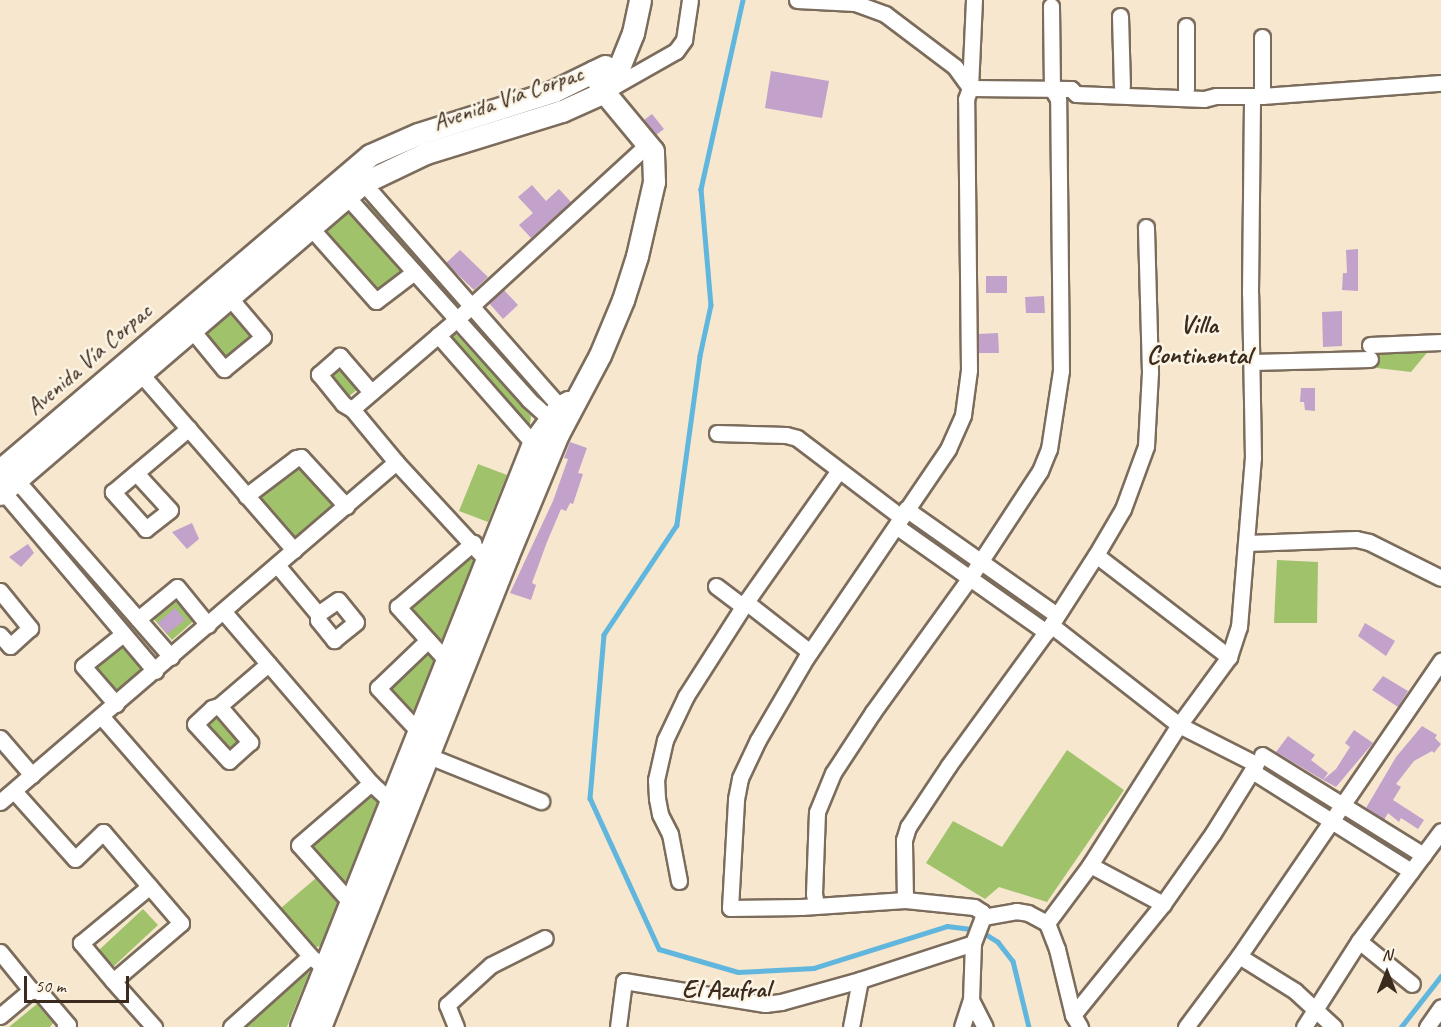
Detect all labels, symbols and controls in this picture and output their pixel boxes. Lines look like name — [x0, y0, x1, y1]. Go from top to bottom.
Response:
street label: Avenida Vía Corpac — [429, 59, 587, 137]
street label: Avenida Vía Corpac — [20, 297, 158, 421]
district label: Villa Continental — [1147, 309, 1251, 370]
north arrow — [1357, 943, 1417, 1003]
text: N — [1382, 945, 1392, 965]
scale bar — [27, 964, 132, 1002]
district label: El Azufral — [682, 973, 770, 1005]
text: 50 m — [35, 975, 66, 997]

